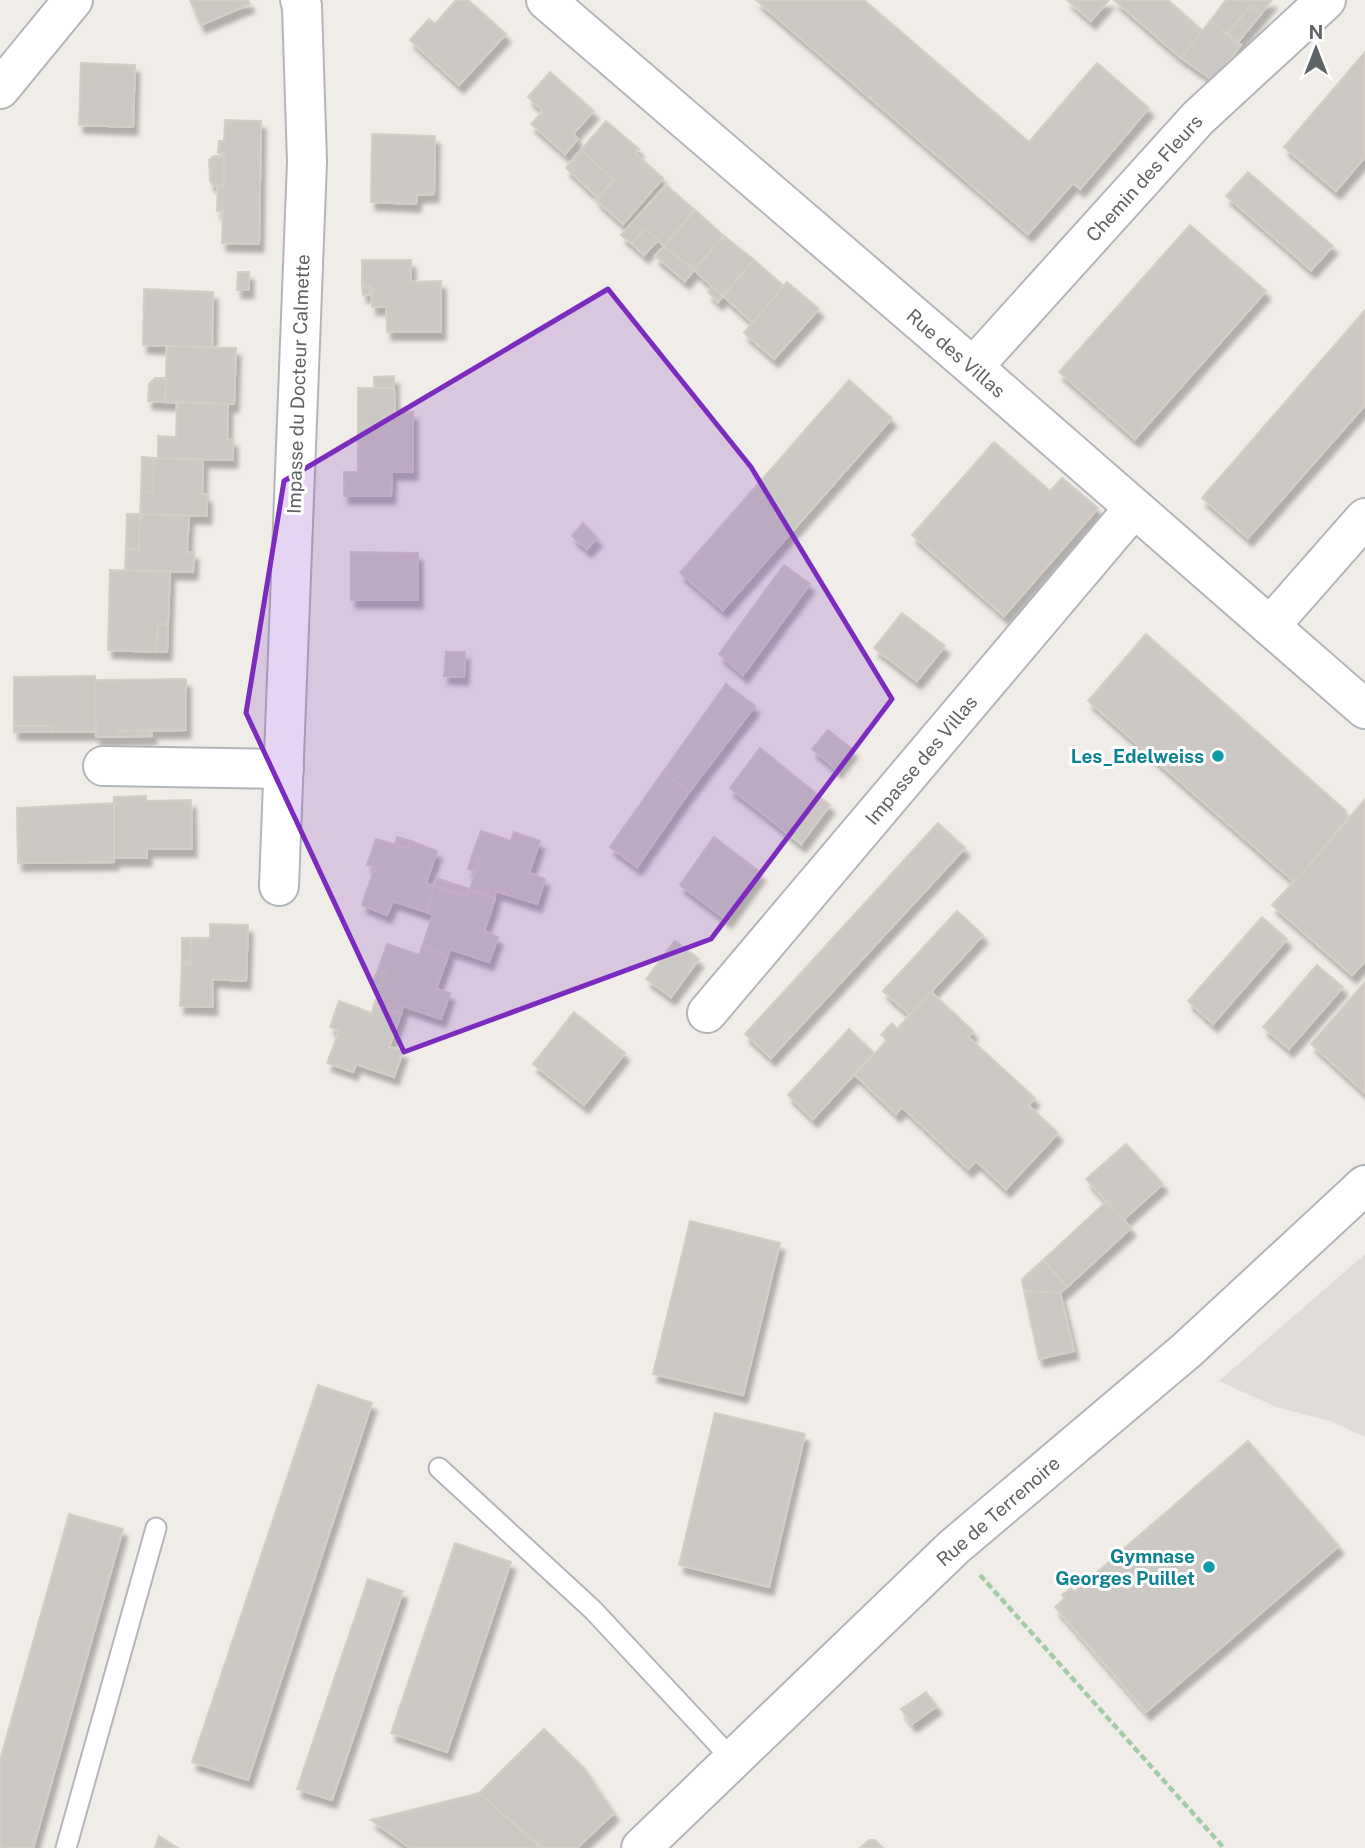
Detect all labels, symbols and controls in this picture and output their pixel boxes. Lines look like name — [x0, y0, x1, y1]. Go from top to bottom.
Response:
north arrow — [1281, 14, 1351, 84]
text: N — [1309, 21, 1323, 43]
street label: Chemin des Fleurs — [1081, 110, 1207, 246]
street label: Impasse du Docteur Calmette — [282, 254, 314, 514]
street label: Rue des Villas — [902, 304, 1010, 402]
street label: Impasse des Villas — [860, 691, 982, 829]
place label: Les_Edelweiss — [1071, 745, 1204, 767]
marker: Les_Edelweiss — [1210, 748, 1226, 764]
street label: Rue de Terrenoire — [932, 1451, 1064, 1571]
place label: Gymnase Georges Puillet — [1055, 1545, 1195, 1589]
marker: Gymnase Georges Puillet — [1201, 1559, 1217, 1575]

